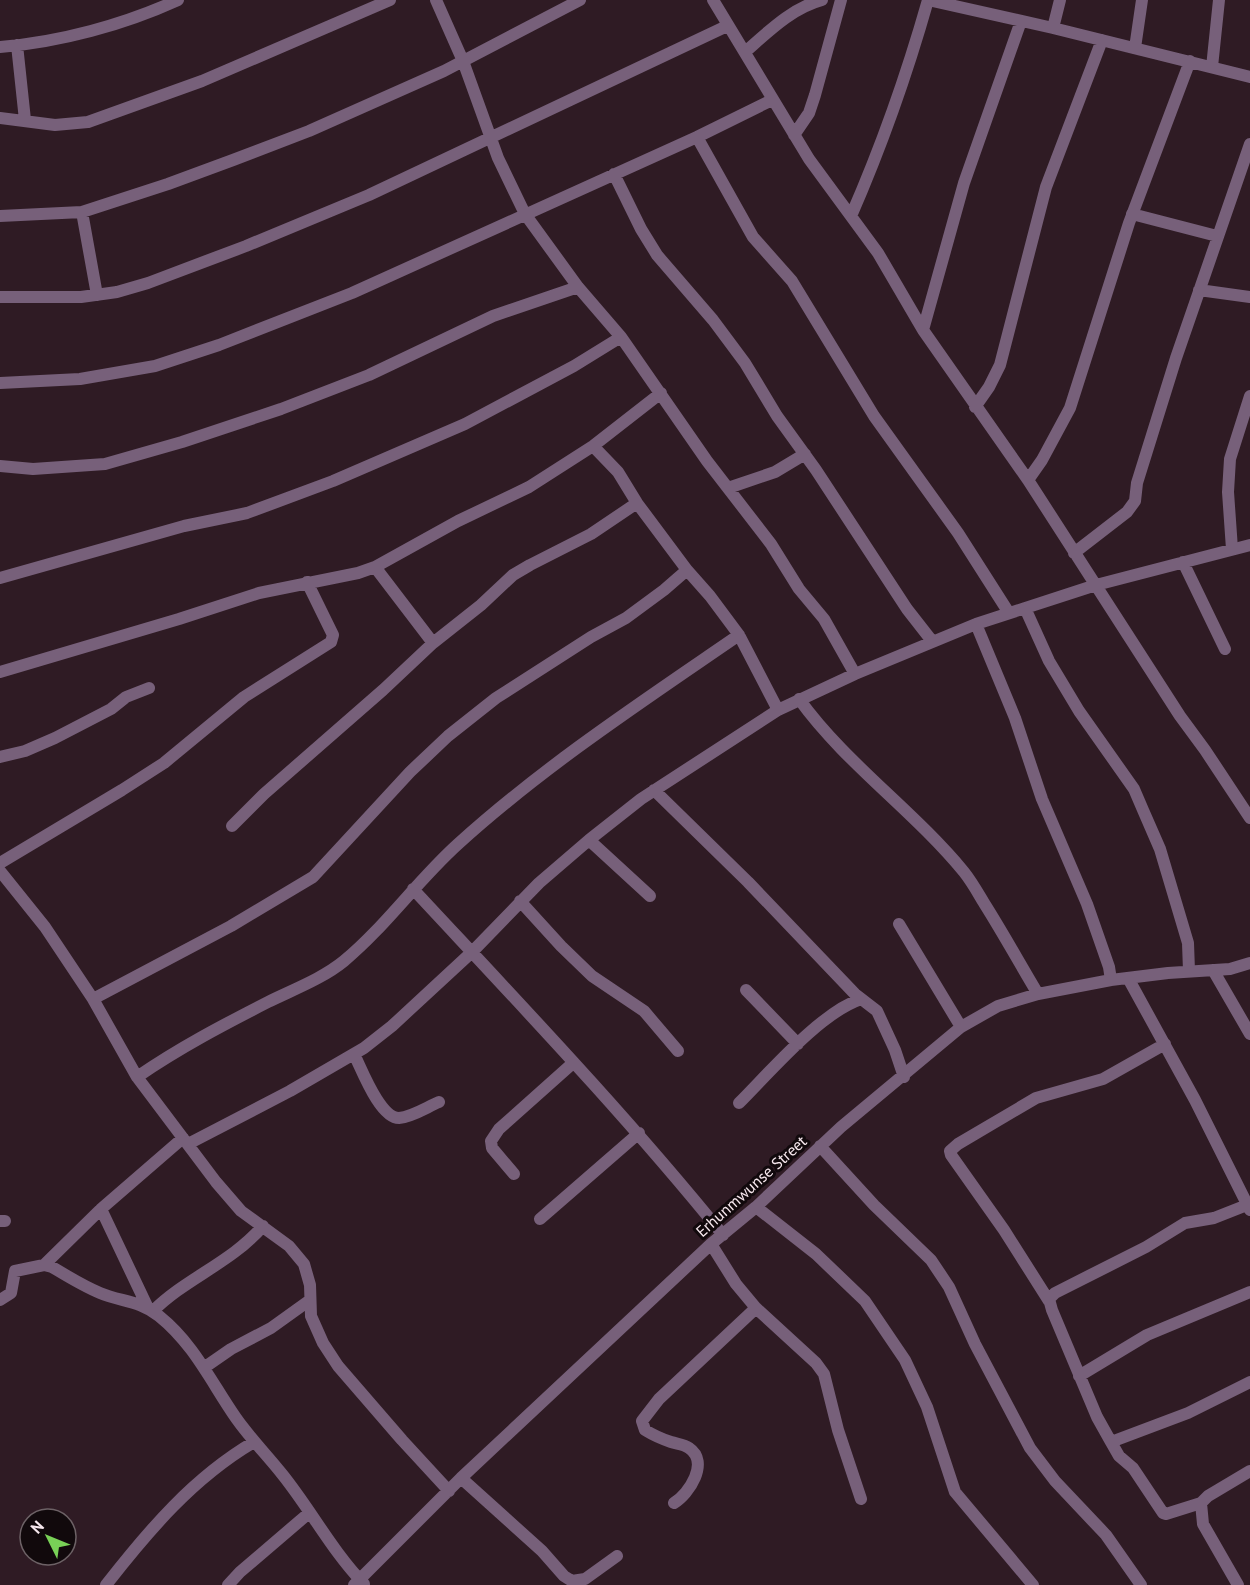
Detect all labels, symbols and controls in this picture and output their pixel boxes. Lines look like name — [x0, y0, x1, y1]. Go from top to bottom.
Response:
street label: Erhunmwunse Street — [691, 1131, 811, 1241]
north arrow — [18, 1507, 78, 1567]
text: N — [26, 1516, 48, 1537]

